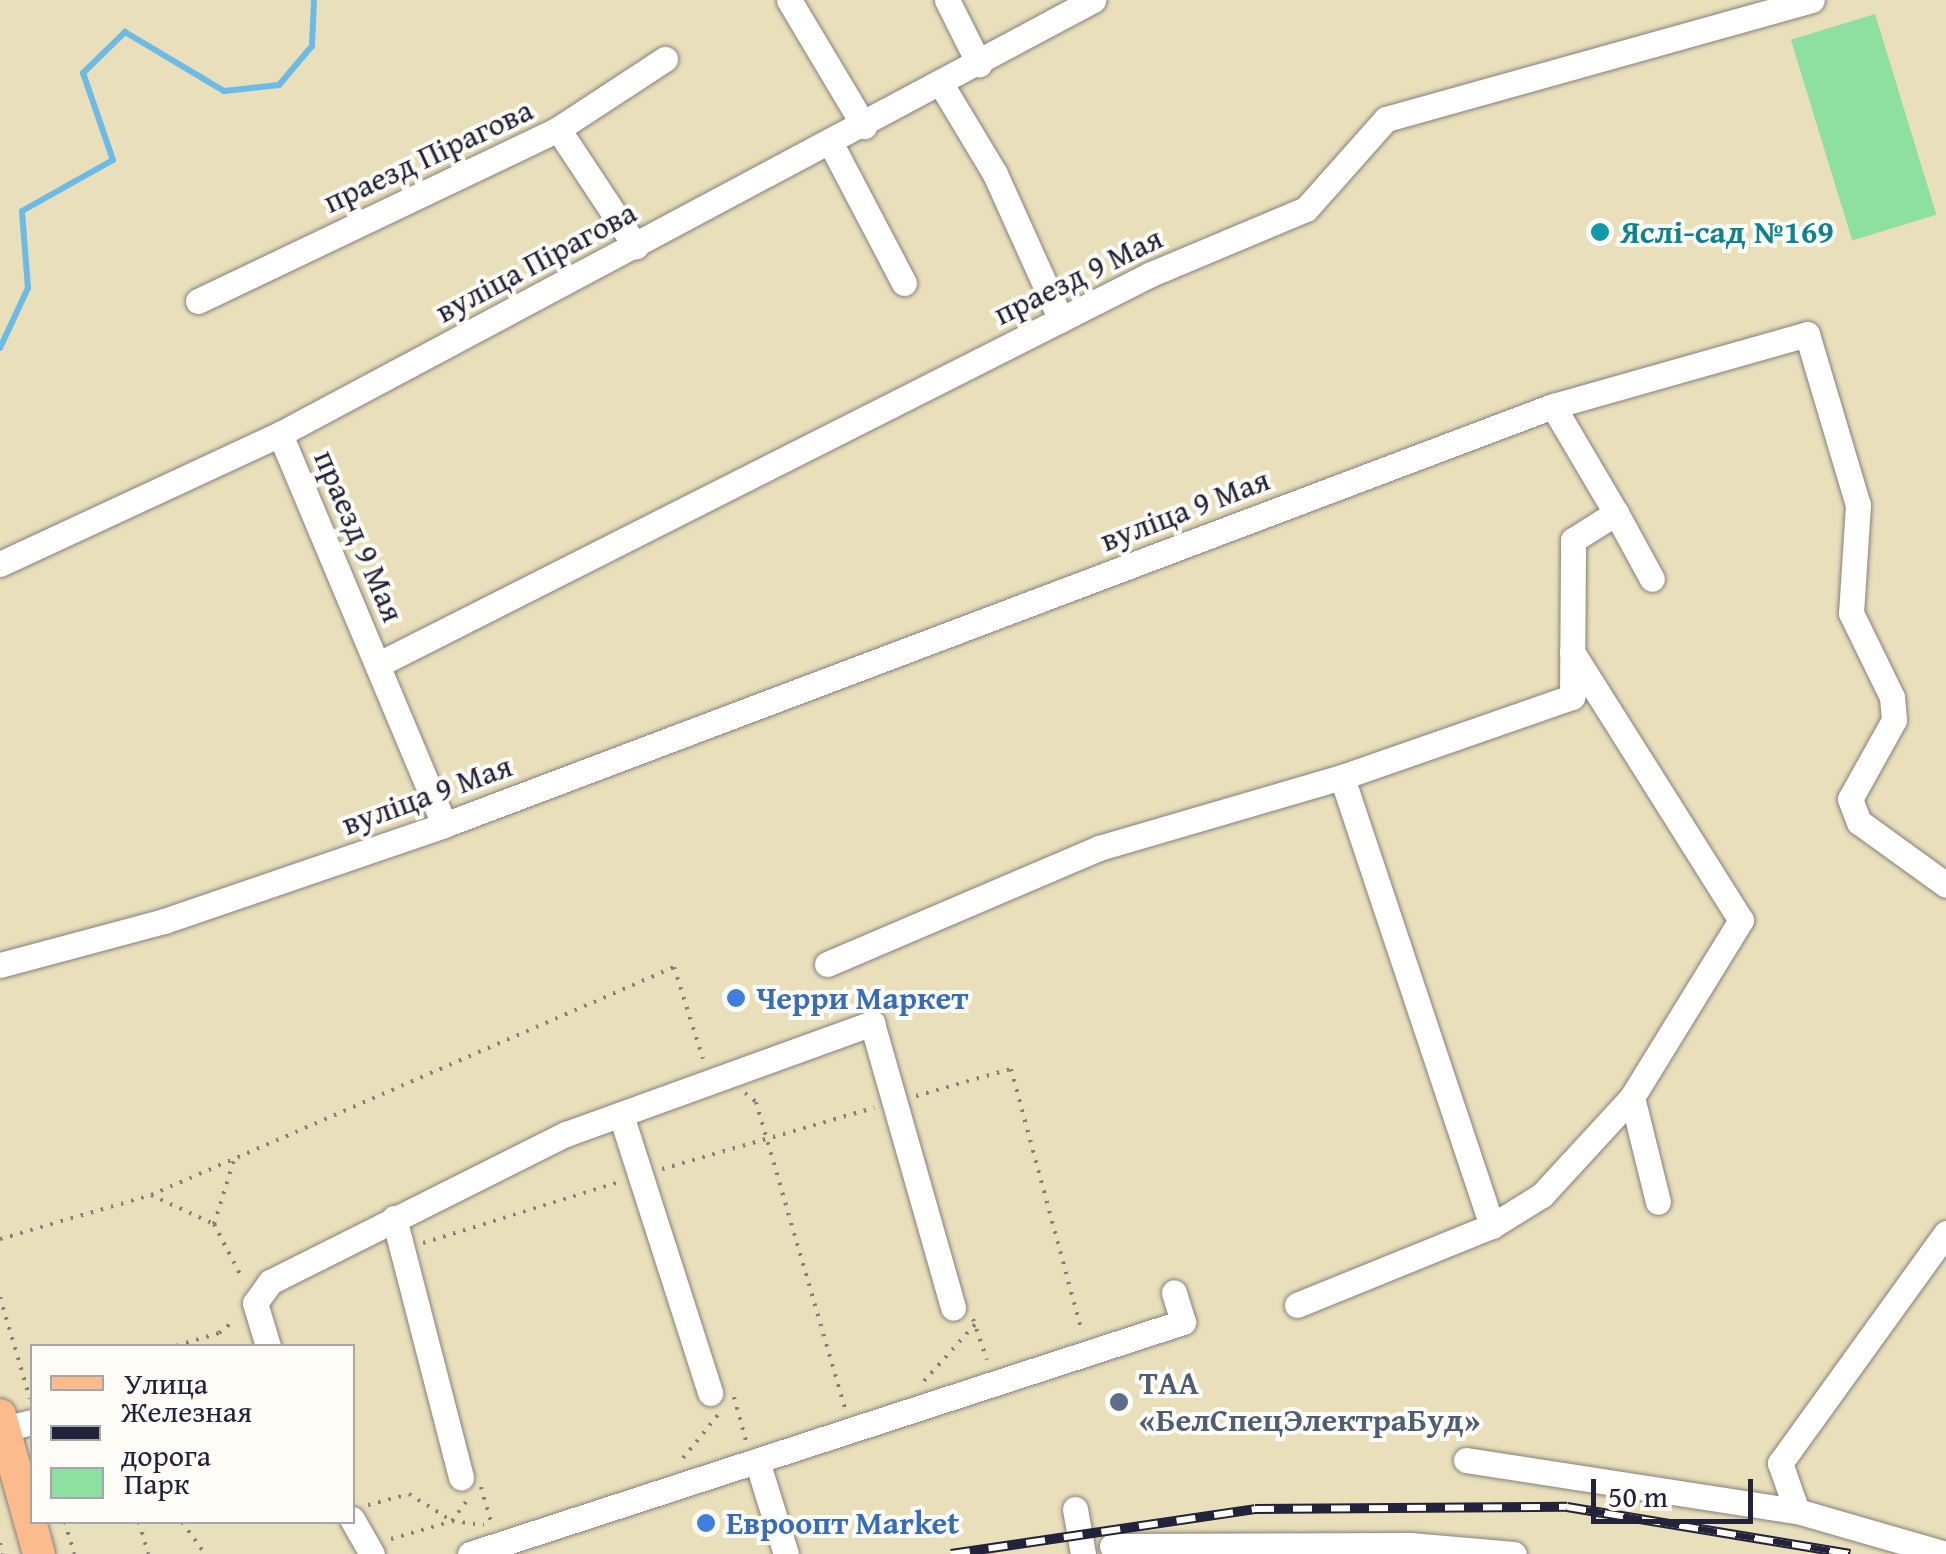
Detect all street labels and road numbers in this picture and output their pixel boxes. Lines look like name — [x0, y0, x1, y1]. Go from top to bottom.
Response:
street label: праезд Пірагова — [317, 91, 539, 221]
street label: вуліца Пірагова — [429, 193, 643, 331]
street label: праезд 9 Мая — [987, 219, 1169, 333]
street label: праезд 9 Мая — [306, 444, 412, 628]
street label: вуліца 9 Мая — [1095, 460, 1275, 560]
street label: вуліца 9 Мая — [337, 747, 517, 843]

